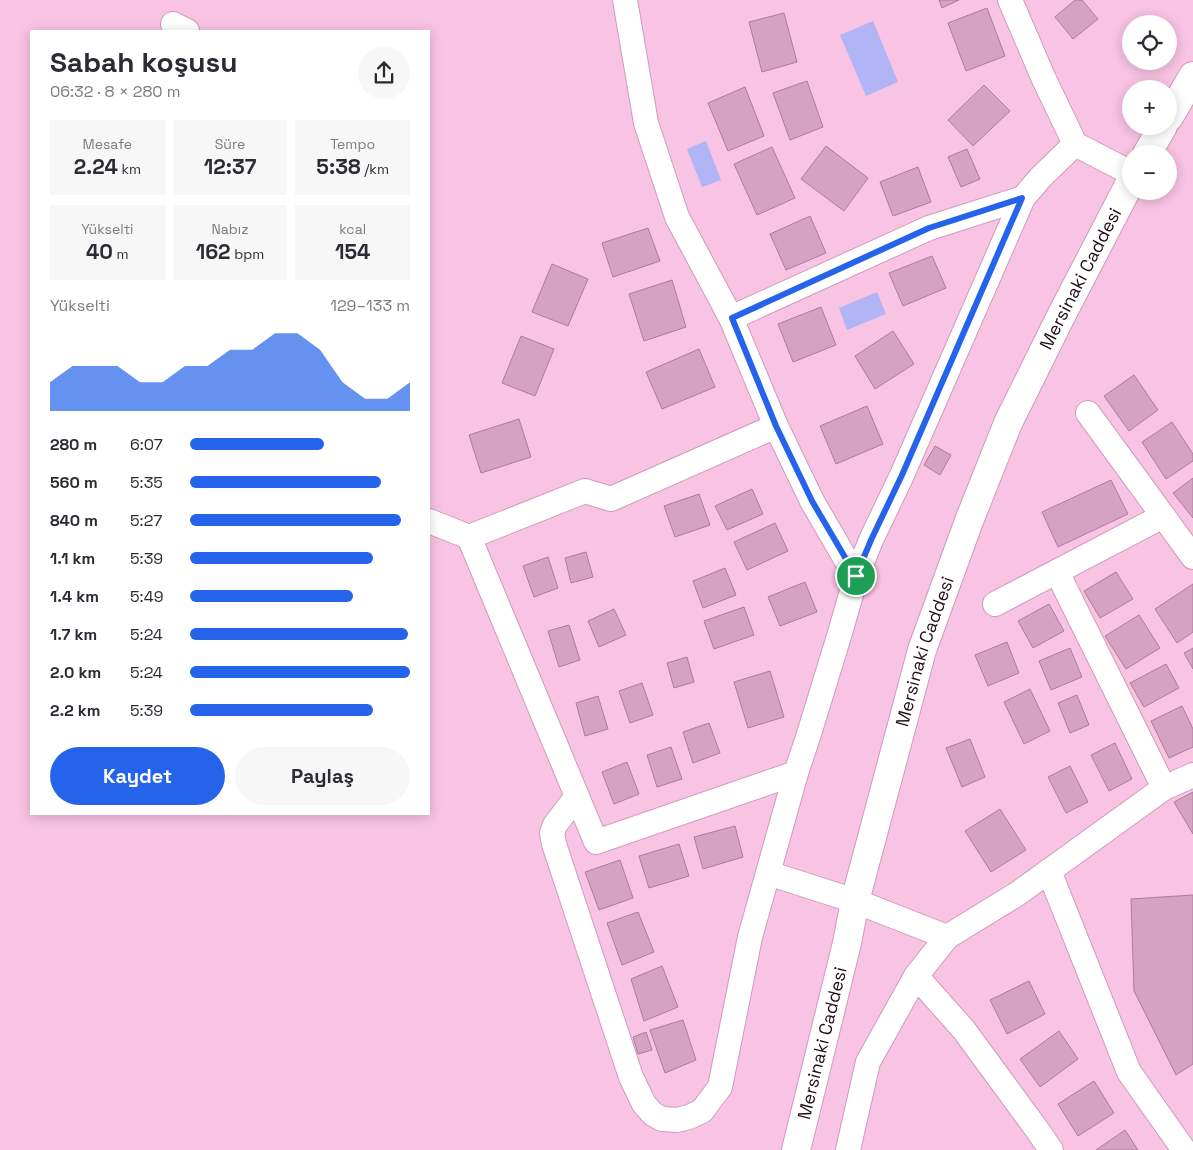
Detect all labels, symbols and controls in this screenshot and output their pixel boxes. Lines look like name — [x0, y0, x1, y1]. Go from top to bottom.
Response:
map controls — [1122, 15, 1177, 200]
button: locate — [1122, 15, 1177, 70]
text: Sabah koşusu — [50, 44, 238, 80]
button: share — [358, 47, 410, 99]
button: + — [1122, 80, 1177, 135]
text: 06:32 · 8 × 280 m — [50, 81, 180, 102]
text: Mesafe — [83, 135, 132, 153]
text: Süre — [215, 135, 245, 153]
text: Tempo — [330, 135, 375, 153]
button: − — [1122, 145, 1177, 200]
text: 2.24 — [74, 153, 118, 180]
text: 12:37 — [204, 153, 256, 180]
text: 5:38 — [316, 153, 361, 180]
text: km — [118, 160, 141, 178]
text: /km — [361, 160, 389, 178]
street label: Mersinaki Caddesi — [1034, 204, 1126, 353]
text: Yükselti — [81, 220, 134, 238]
text: Nabız — [211, 220, 249, 238]
text: kcal — [339, 220, 366, 238]
text: 40 — [86, 238, 113, 265]
text: 162 — [196, 238, 231, 265]
text: 154 — [335, 238, 370, 265]
text: m — [113, 245, 129, 263]
text: bpm — [231, 245, 264, 263]
text: Yükselti — [50, 295, 110, 316]
text: 129–133 m — [330, 295, 410, 316]
text: 280 m — [50, 434, 97, 455]
text: 6:07 — [130, 434, 163, 455]
text: 560 m — [50, 472, 98, 493]
text: 5:35 — [130, 472, 163, 493]
text: 840 m — [50, 510, 98, 531]
text: 5:27 — [130, 510, 162, 531]
text: 1.1 km — [50, 548, 95, 569]
text: 5:39 — [130, 548, 163, 569]
pin — [835, 555, 877, 597]
icon: arrive — [842, 562, 870, 590]
street label: Mersinaki Caddesi — [890, 573, 959, 729]
text: 1.4 km — [50, 586, 99, 607]
text: 5:49 — [130, 586, 163, 607]
text: 1.7 km — [50, 624, 97, 645]
text: 5:24 — [130, 624, 163, 645]
text: 2.0 km — [50, 662, 101, 683]
text: 5:24 — [130, 662, 163, 683]
text: 2.2 km — [50, 700, 101, 721]
text: 5:39 — [130, 700, 163, 721]
button: Kaydet — [50, 747, 225, 805]
button: Paylaş — [235, 747, 410, 805]
street label: Mersinaki Caddesi — [792, 964, 852, 1122]

